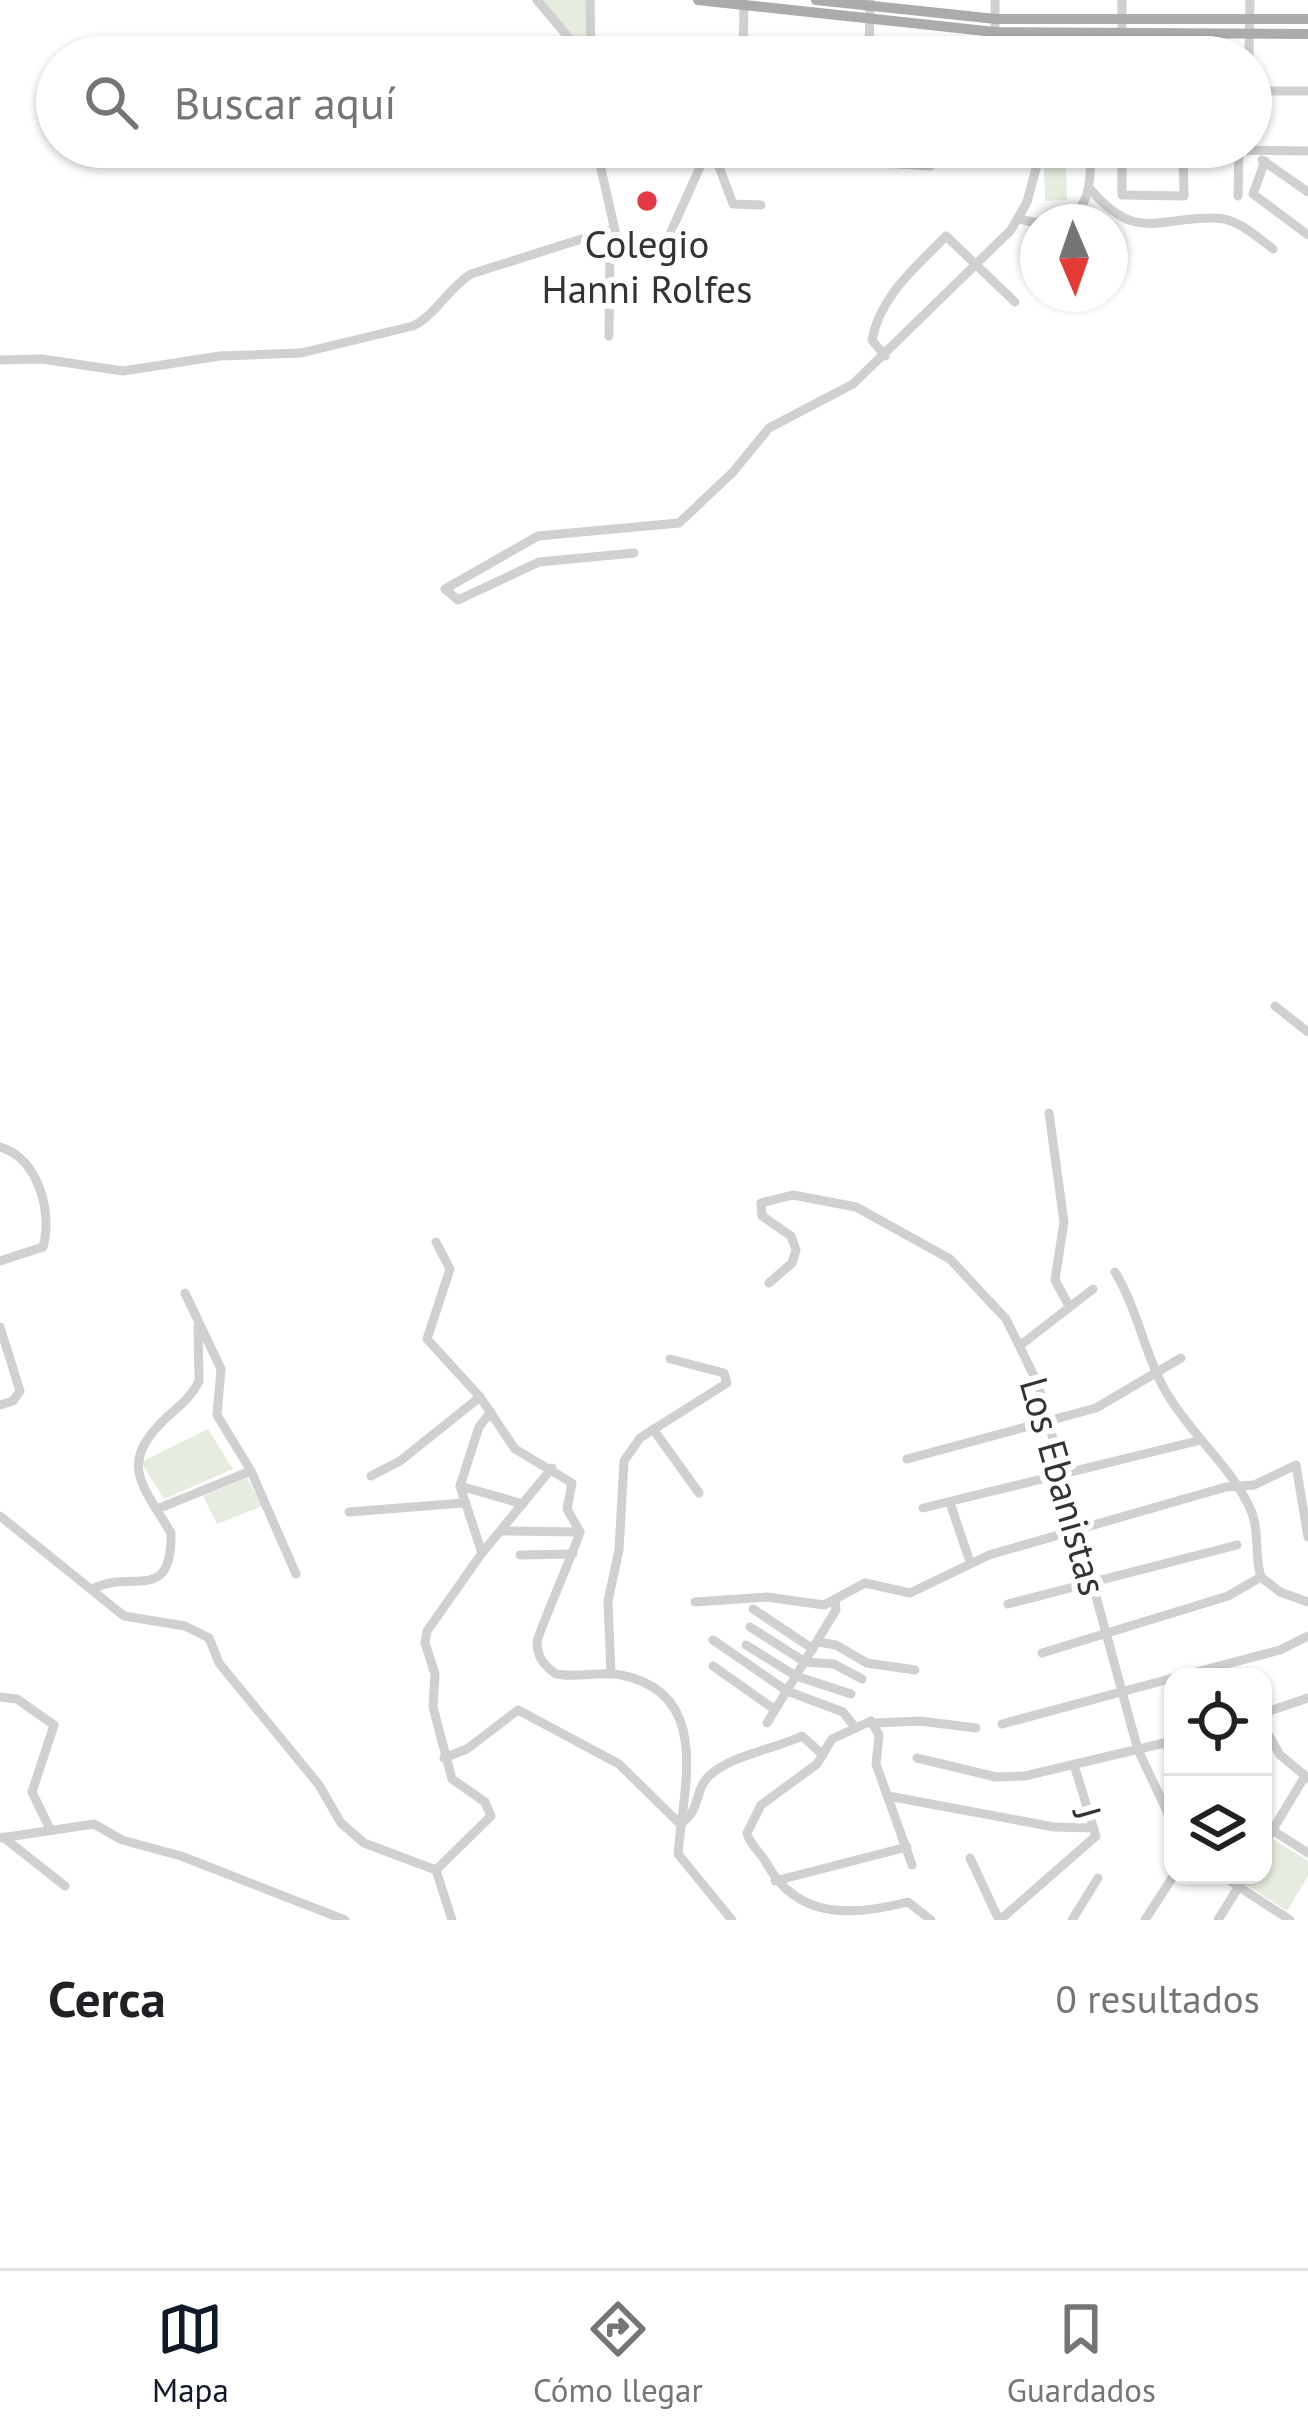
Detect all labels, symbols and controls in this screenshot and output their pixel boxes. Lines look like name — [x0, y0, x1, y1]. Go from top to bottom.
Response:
search box — [36, 36, 1272, 168]
icon: search — [78, 69, 144, 135]
text: Buscar aquí — [174, 73, 396, 131]
marker: Colegio Hanni Rolfes — [634, 188, 660, 214]
north arrow — [1020, 204, 1128, 312]
place label: Colegio Hanni Rolfes — [542, 218, 752, 314]
street label: Los Ebanistas — [1009, 1371, 1119, 1601]
map controls — [1164, 1668, 1272, 1884]
button: locate — [1164, 1668, 1272, 1776]
button: layers — [1164, 1776, 1272, 1884]
street label: J — [1061, 1799, 1114, 1825]
text: Cerca — [48, 1965, 166, 2031]
text: 0 resultados — [1056, 1973, 1260, 2024]
tab: Mapa — [152, 2296, 229, 2411]
tab: Cómo llegar — [533, 2296, 703, 2411]
tab: Guardados — [1007, 2296, 1156, 2411]

